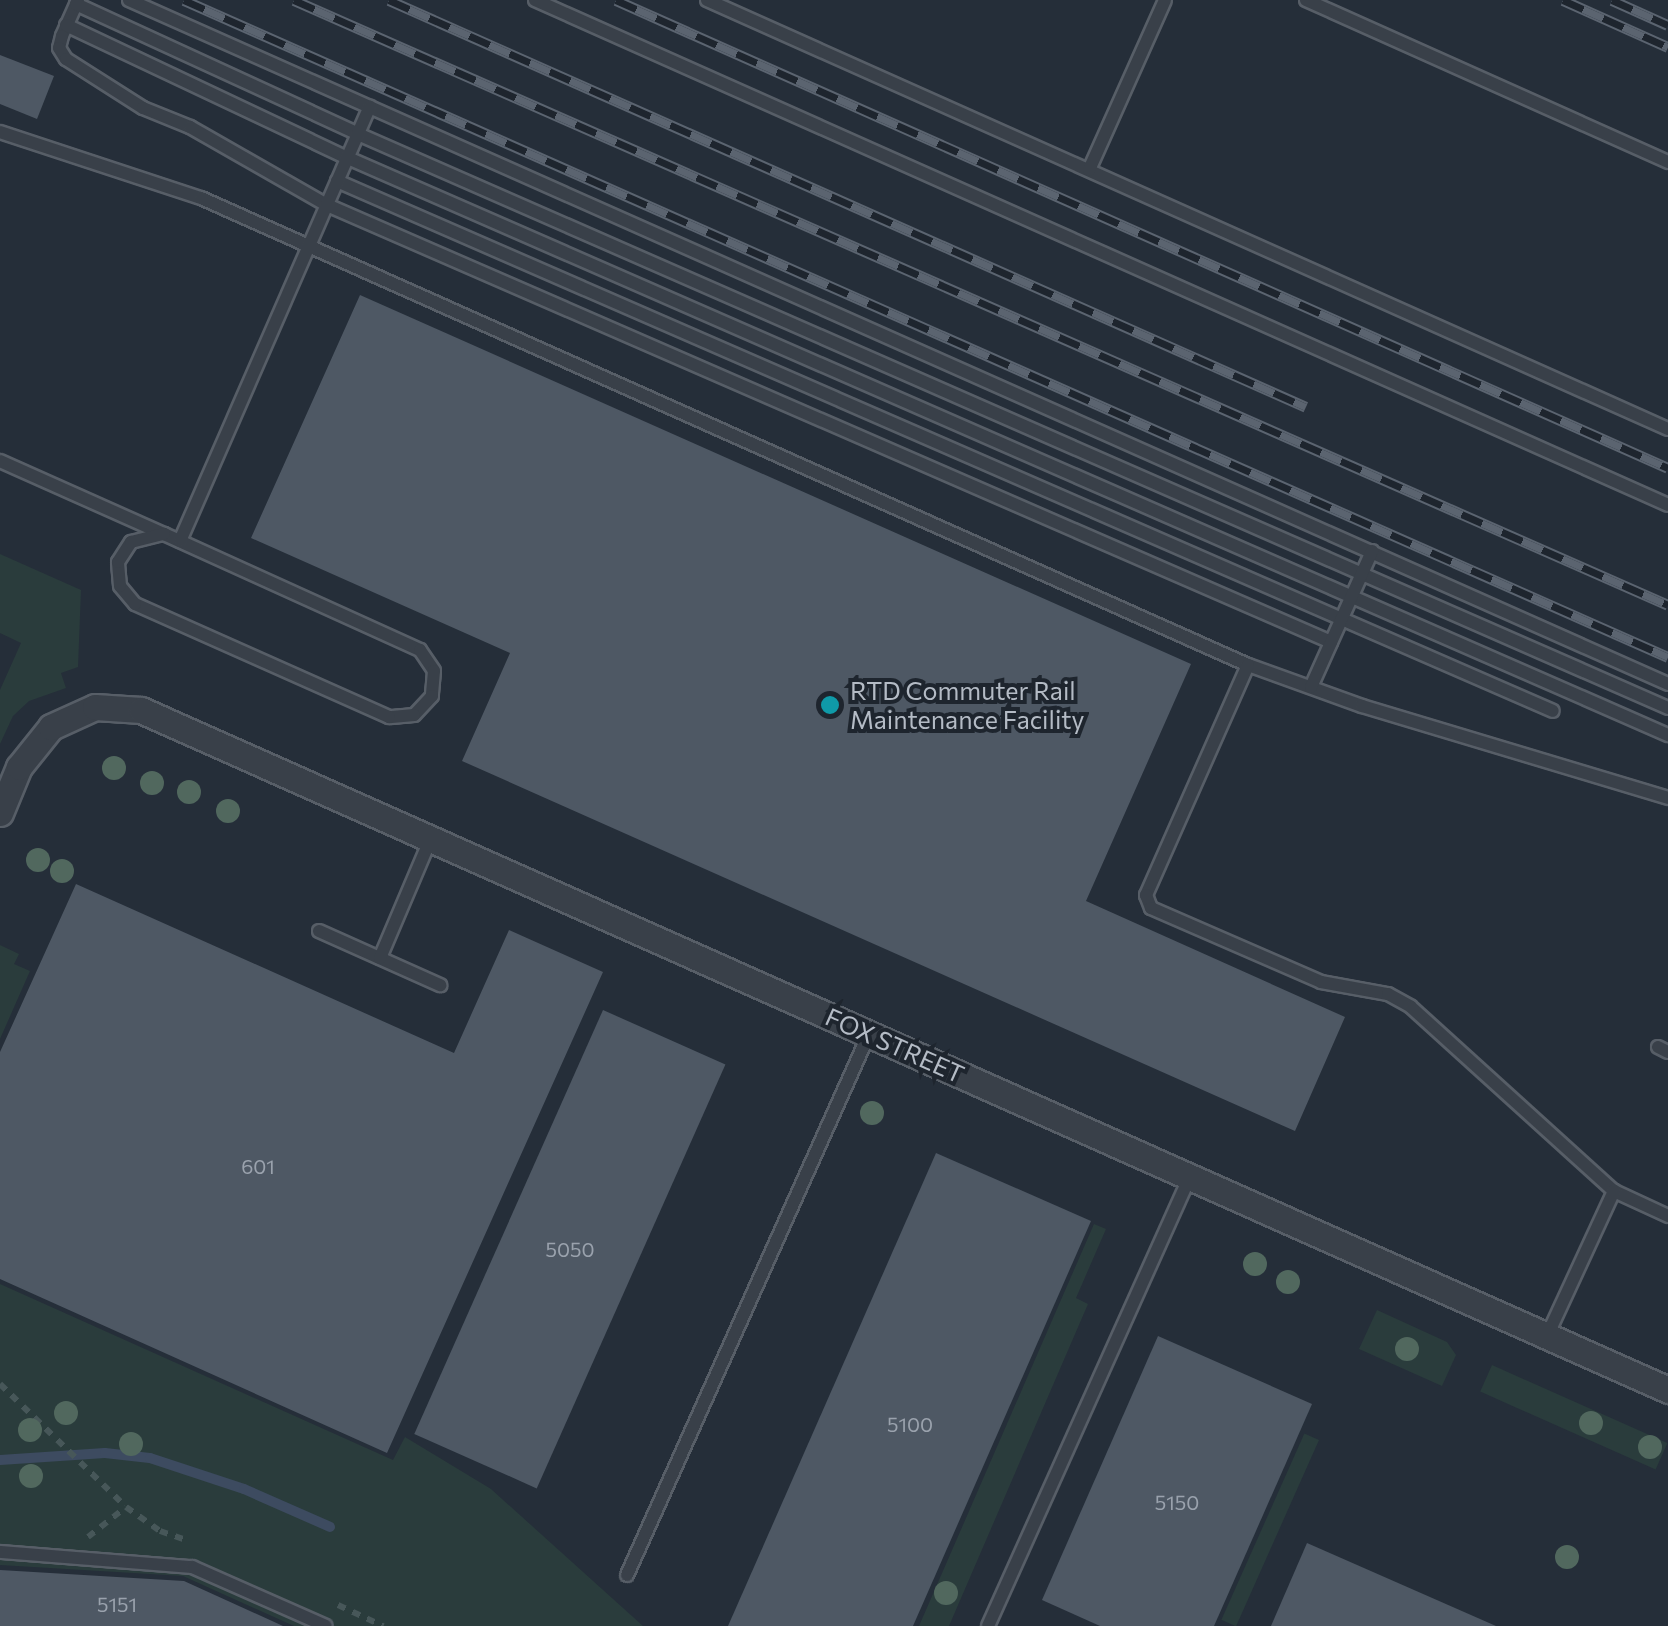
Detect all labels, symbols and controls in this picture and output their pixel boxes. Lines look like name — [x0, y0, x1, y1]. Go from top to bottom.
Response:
place label: RTD Commuter Rail Maintenance Facility — [850, 676, 1084, 735]
marker: RTD Commuter Rail Maintenance Facility — [819, 694, 841, 716]
street label: FOX STREET — [821, 1001, 969, 1089]
house number: 601 — [241, 1154, 275, 1178]
house number: 5050 — [545, 1237, 595, 1261]
house number: 5100 — [887, 1412, 933, 1436]
house number: 5150 — [1155, 1490, 1199, 1514]
house number: 5151 — [97, 1592, 137, 1616]

